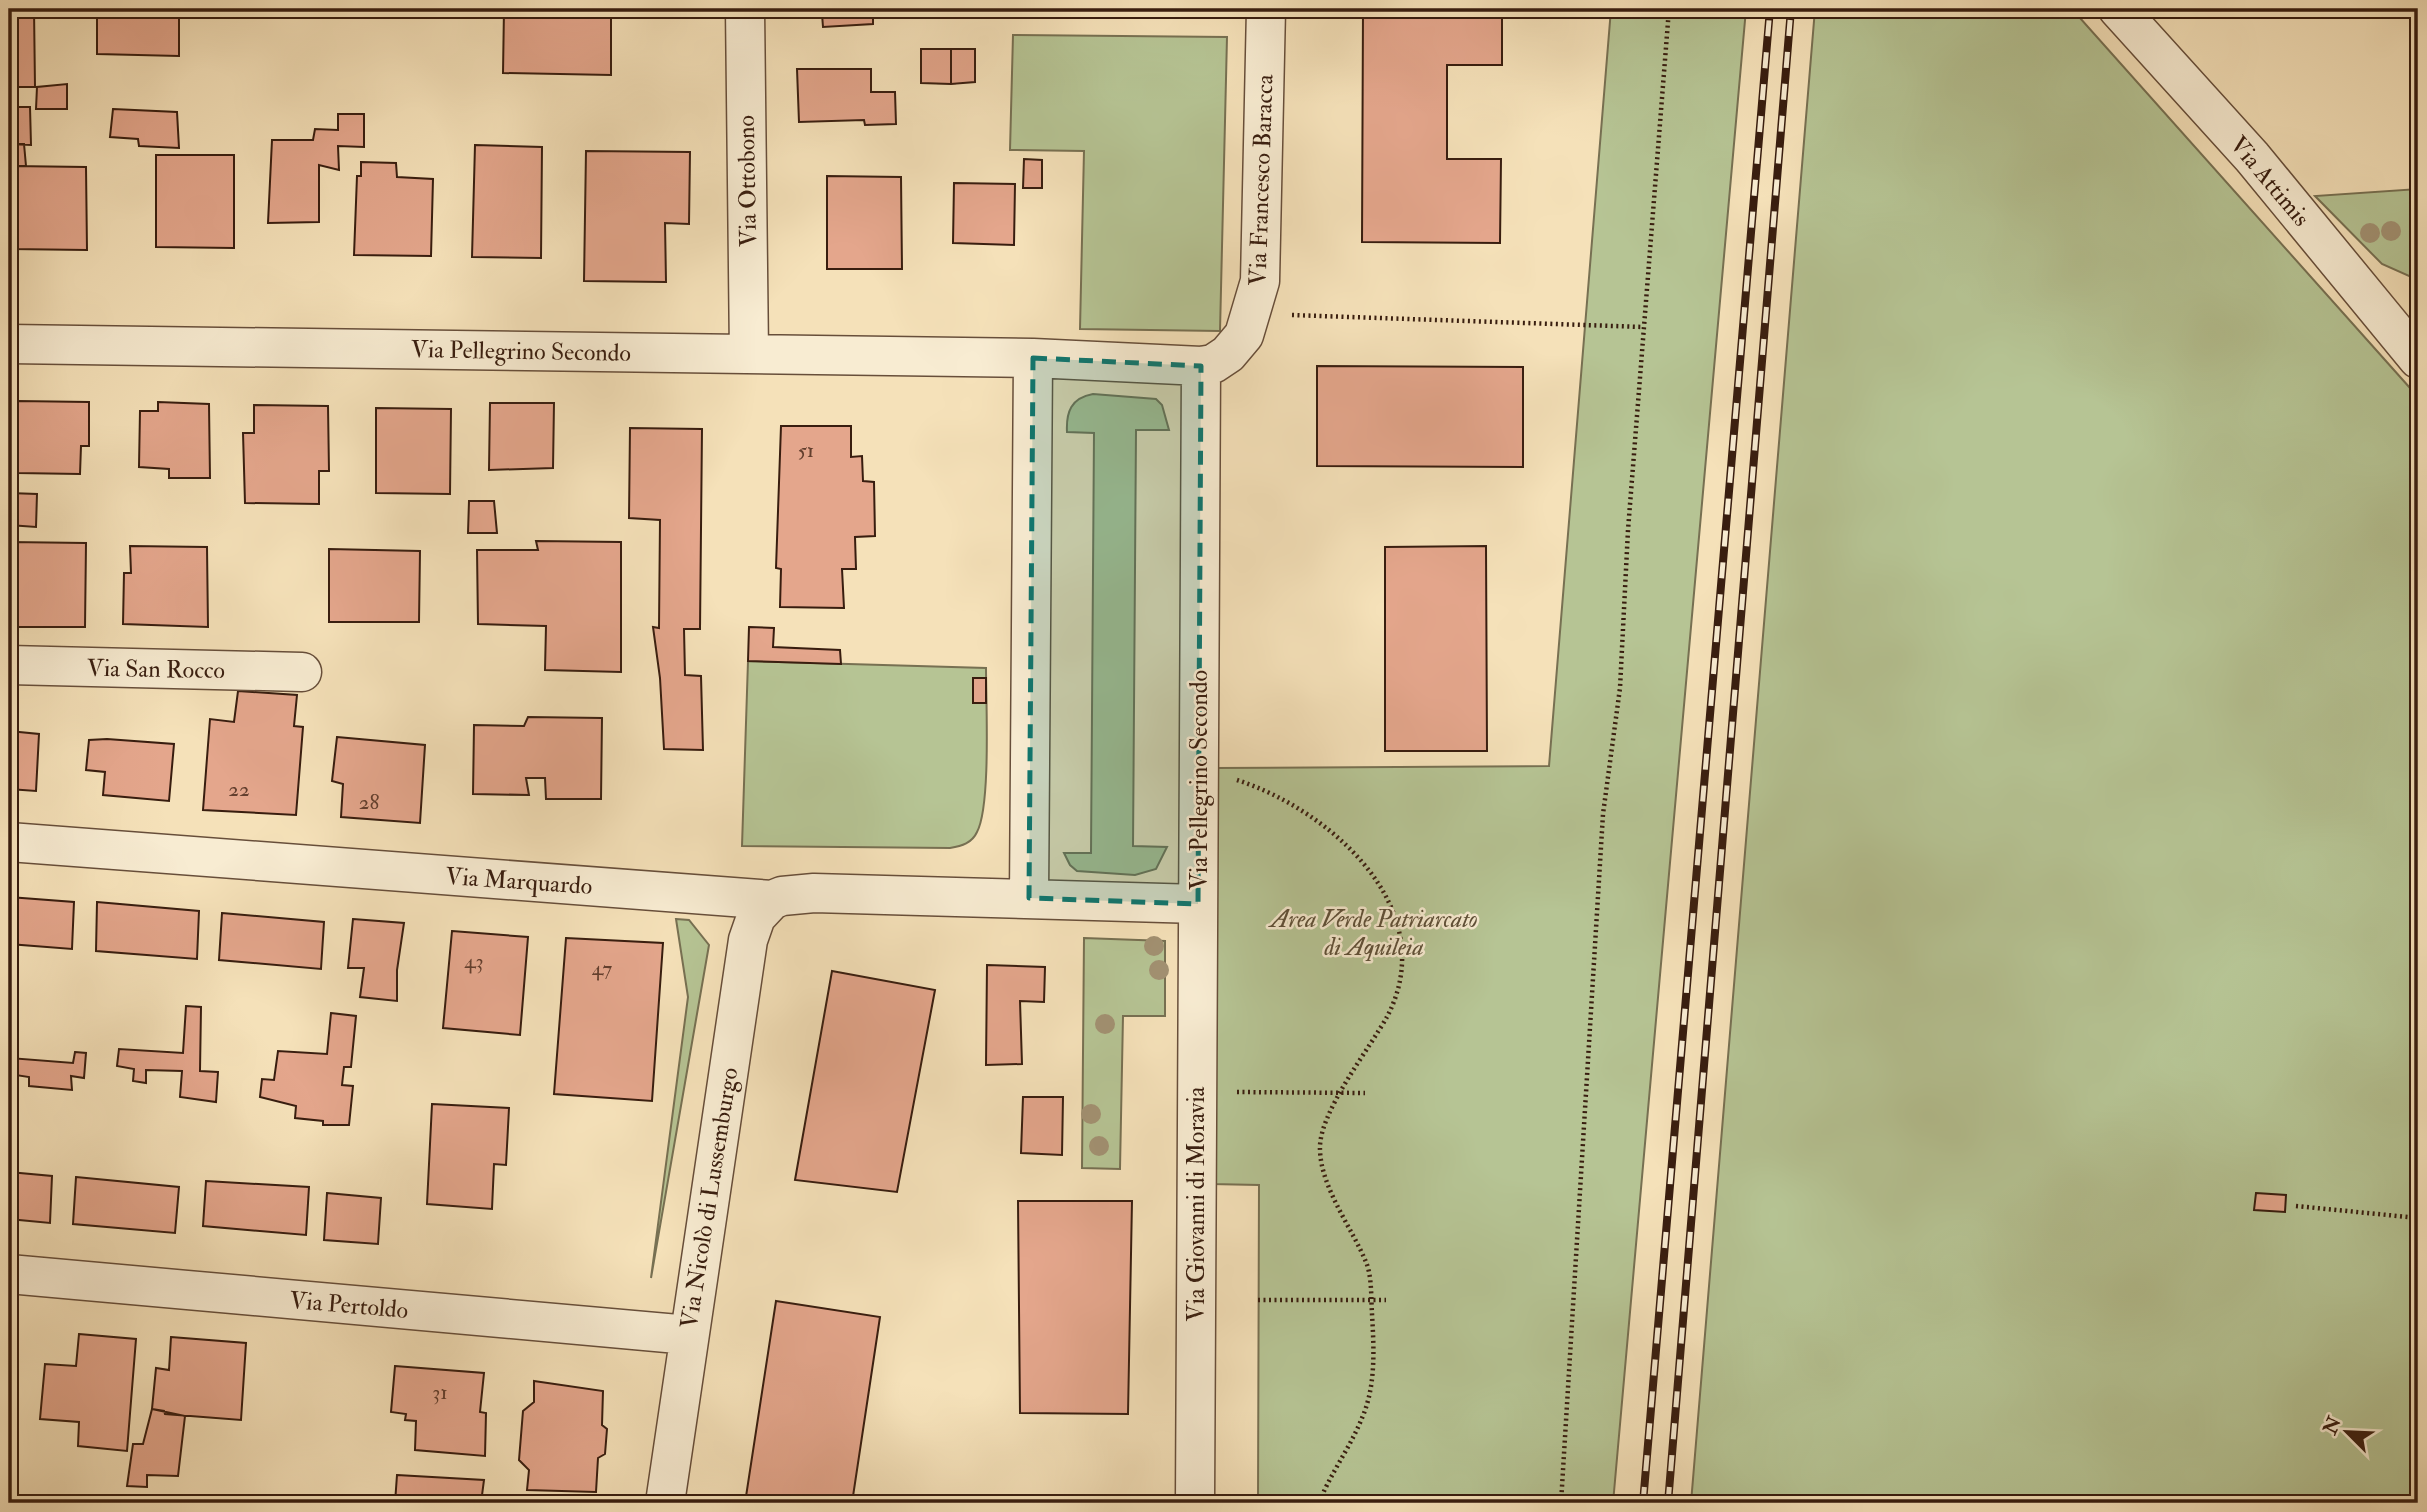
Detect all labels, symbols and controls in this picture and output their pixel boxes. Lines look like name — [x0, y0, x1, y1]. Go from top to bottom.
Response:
street label: Via Francesco Baracca — [1242, 73, 1281, 286]
street label: Via Ottobono — [731, 115, 764, 247]
street label: Via Attimis — [2223, 130, 2316, 233]
street label: Via Pellegrino Secondo — [411, 334, 631, 369]
house number: 51 — [798, 437, 814, 464]
street label: Via San Rocco — [87, 653, 225, 686]
street label: Via Pellegrino Secondo — [1184, 670, 1215, 890]
house number: 22 — [228, 776, 250, 803]
house number: 28 — [359, 789, 379, 816]
street label: Via Marquardo — [445, 861, 593, 902]
park label: Area Verde Patriarcato di Aquileia — [1267, 904, 1478, 963]
house number: 43 — [464, 948, 484, 975]
house number: 47 — [592, 955, 613, 982]
street label: Via Nicolò di Lussemburgo — [674, 1065, 745, 1331]
street label: Via Giovanni di Moravia — [1181, 1085, 1212, 1321]
street label: Via Pertoldo — [288, 1285, 410, 1326]
house number: 31 — [432, 1379, 448, 1406]
north arrow — [2312, 1396, 2382, 1466]
text: N — [2318, 1412, 2347, 1439]

